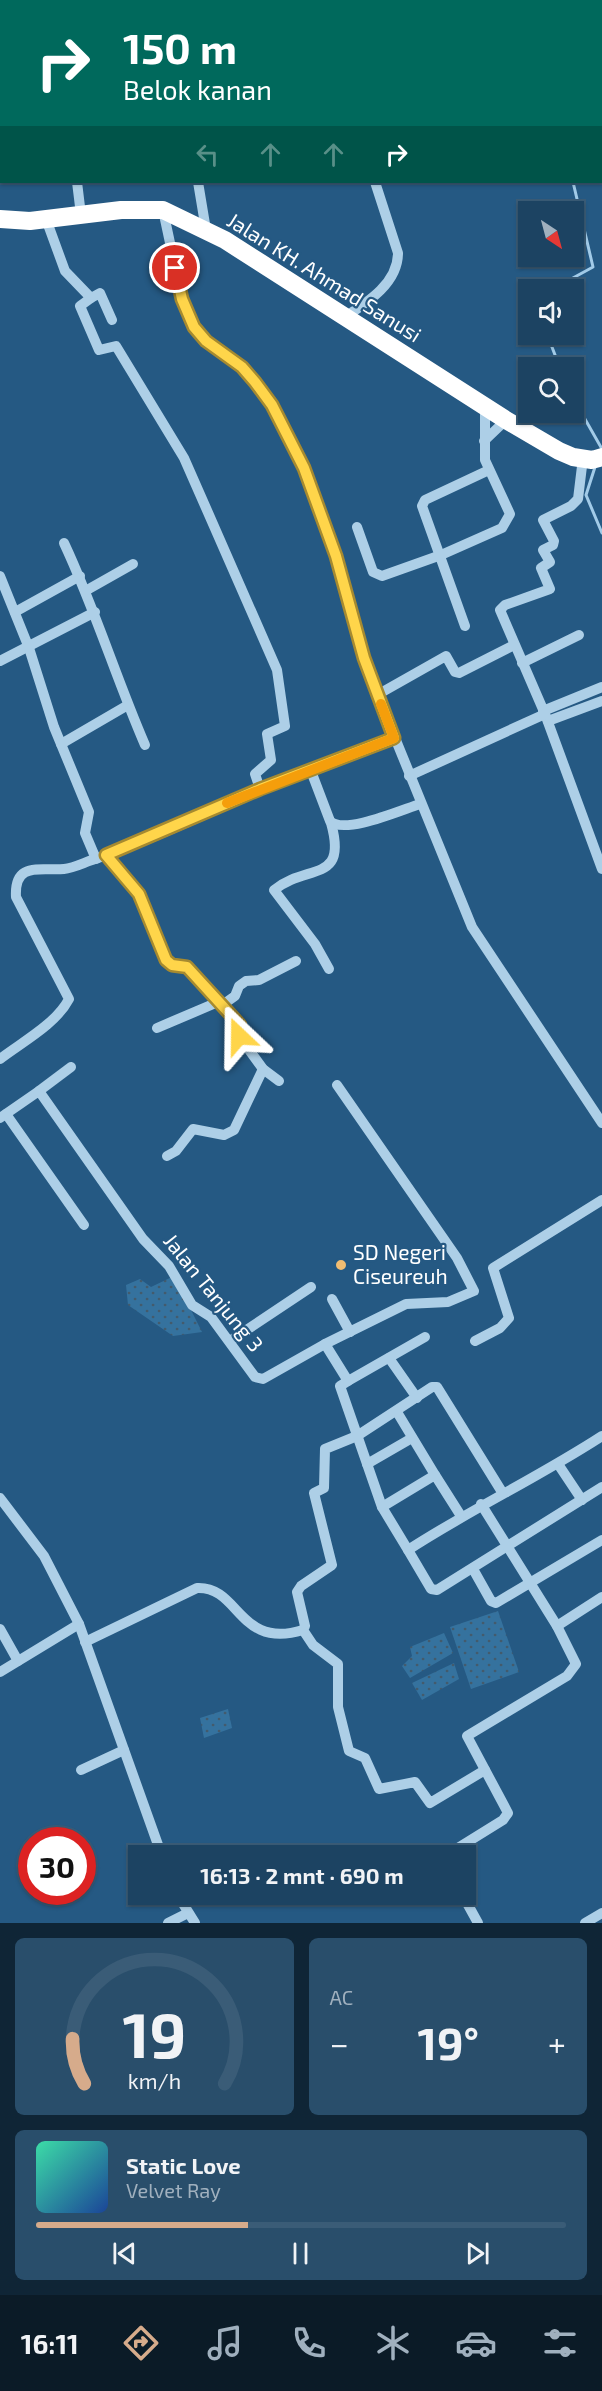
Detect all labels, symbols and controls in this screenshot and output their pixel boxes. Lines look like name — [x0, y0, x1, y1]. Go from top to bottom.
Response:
text: 150 m — [123, 22, 237, 72]
icon: right — [24, 24, 102, 102]
text: Belok kanan — [123, 73, 272, 105]
icon: left — [191, 138, 224, 171]
icon: ahead — [254, 138, 287, 171]
icon: ahead — [317, 138, 350, 171]
icon: right — [380, 138, 413, 171]
north arrow — [518, 201, 584, 267]
map controls — [518, 201, 584, 423]
street label: Jalan KH. Ahmad Sanusi — [223, 207, 426, 347]
pin — [149, 242, 200, 293]
icon: arrive — [158, 251, 191, 284]
button: sound — [518, 279, 584, 345]
button: search — [518, 357, 584, 423]
position arrow — [207, 1004, 271, 1068]
street label: Jalan Tanjung 3 — [158, 1228, 269, 1357]
place label: SD Negeri Ciseureuh — [353, 1239, 448, 1288]
marker: SD Negeri Ciseureuh — [334, 1258, 348, 1272]
speed limit sign: 30 — [18, 1827, 96, 1905]
text: 16:13 · 2 mnt · 690 m — [200, 1862, 404, 1888]
text: AC — [330, 1985, 353, 2009]
text: 19 — [122, 1996, 186, 2071]
text: 19° — [418, 2015, 479, 2069]
text: − — [330, 2023, 349, 2063]
text: + — [548, 2023, 566, 2063]
text: km/h — [128, 2068, 181, 2093]
text: Static Love — [126, 2152, 241, 2178]
text: Velvet Ray — [126, 2178, 221, 2202]
icon: previous — [108, 2237, 141, 2270]
icon: pause — [284, 2237, 317, 2270]
icon: next — [461, 2237, 494, 2270]
icon: directions — [120, 2322, 162, 2364]
icon: music — [204, 2322, 246, 2364]
icon: phone — [288, 2322, 330, 2364]
icon: climate — [372, 2322, 414, 2364]
icon: car — [455, 2322, 497, 2364]
icon: filters — [539, 2322, 581, 2364]
text: 16:11 — [21, 2327, 79, 2359]

